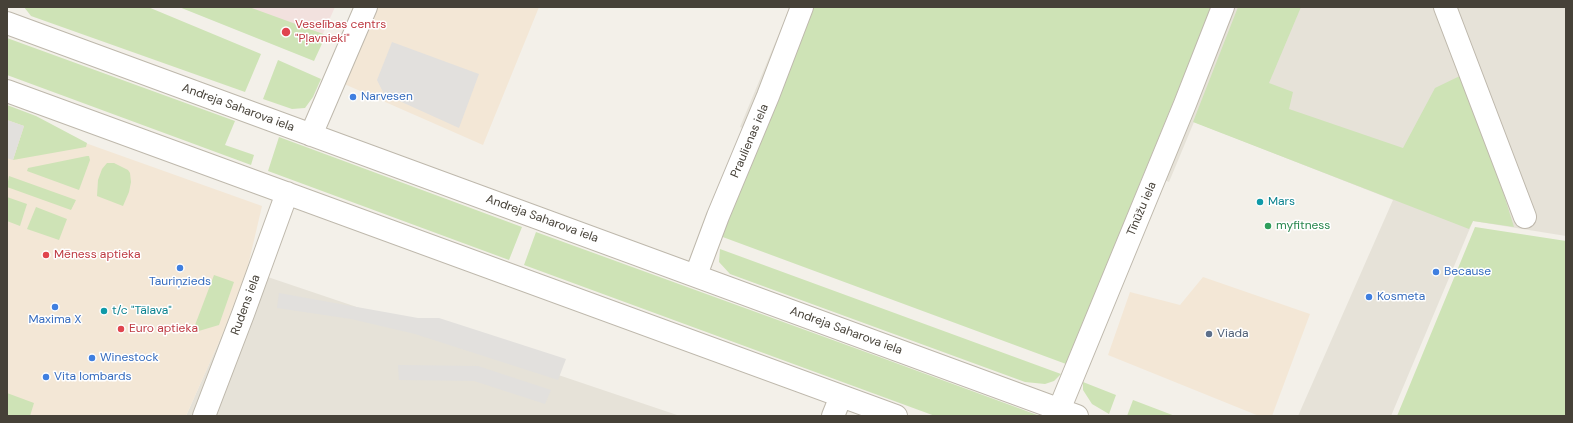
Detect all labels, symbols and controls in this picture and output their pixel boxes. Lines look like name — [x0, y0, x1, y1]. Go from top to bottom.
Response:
place label: Veselības centrs "Pļavnieki" — [295, 18, 386, 46]
marker: Veselības centrs "Pļavnieki" — [280, 26, 292, 38]
street label: Andreja Saharova iela — [180, 81, 296, 135]
place label: Narvesen — [361, 90, 413, 104]
marker: Narvesen — [348, 92, 358, 102]
street label: Praulienas iela — [728, 102, 772, 180]
street label: Tīnūžu iela — [1124, 180, 1160, 238]
street label: Andreja Saharova iela — [484, 192, 600, 246]
place label: Mars — [1268, 195, 1295, 209]
marker: Mars — [1255, 197, 1265, 207]
place label: myfitness — [1276, 219, 1330, 233]
marker: myfitness — [1263, 221, 1273, 231]
place label: Mēness aptieka — [54, 248, 141, 262]
marker: Mēness aptieka — [41, 250, 51, 260]
marker: Tauriņzieds — [175, 263, 185, 273]
place label: Because — [1444, 265, 1491, 279]
marker: Because — [1431, 267, 1441, 277]
street label: Rudens iela — [228, 273, 264, 337]
place label: Tauriņzieds — [149, 275, 211, 289]
place label: Kosmeta — [1377, 290, 1425, 304]
marker: Kosmeta — [1364, 292, 1374, 302]
marker: Maxima X — [50, 302, 60, 312]
place label: t/c "Tālava" — [112, 304, 172, 318]
street label: Andreja Saharova iela — [788, 304, 904, 358]
marker: t/c "Tālava" — [99, 306, 109, 316]
place label: Maxima X — [28, 313, 82, 327]
place label: Euro aptieka — [129, 322, 198, 336]
marker: Euro aptieka — [116, 324, 126, 334]
place label: Viada — [1217, 327, 1248, 341]
marker: Viada — [1204, 329, 1214, 339]
place label: Winestock — [100, 351, 159, 365]
marker: Winestock — [87, 353, 97, 363]
place label: Vita lombards — [54, 370, 132, 384]
marker: Vita lombards — [41, 372, 51, 382]

